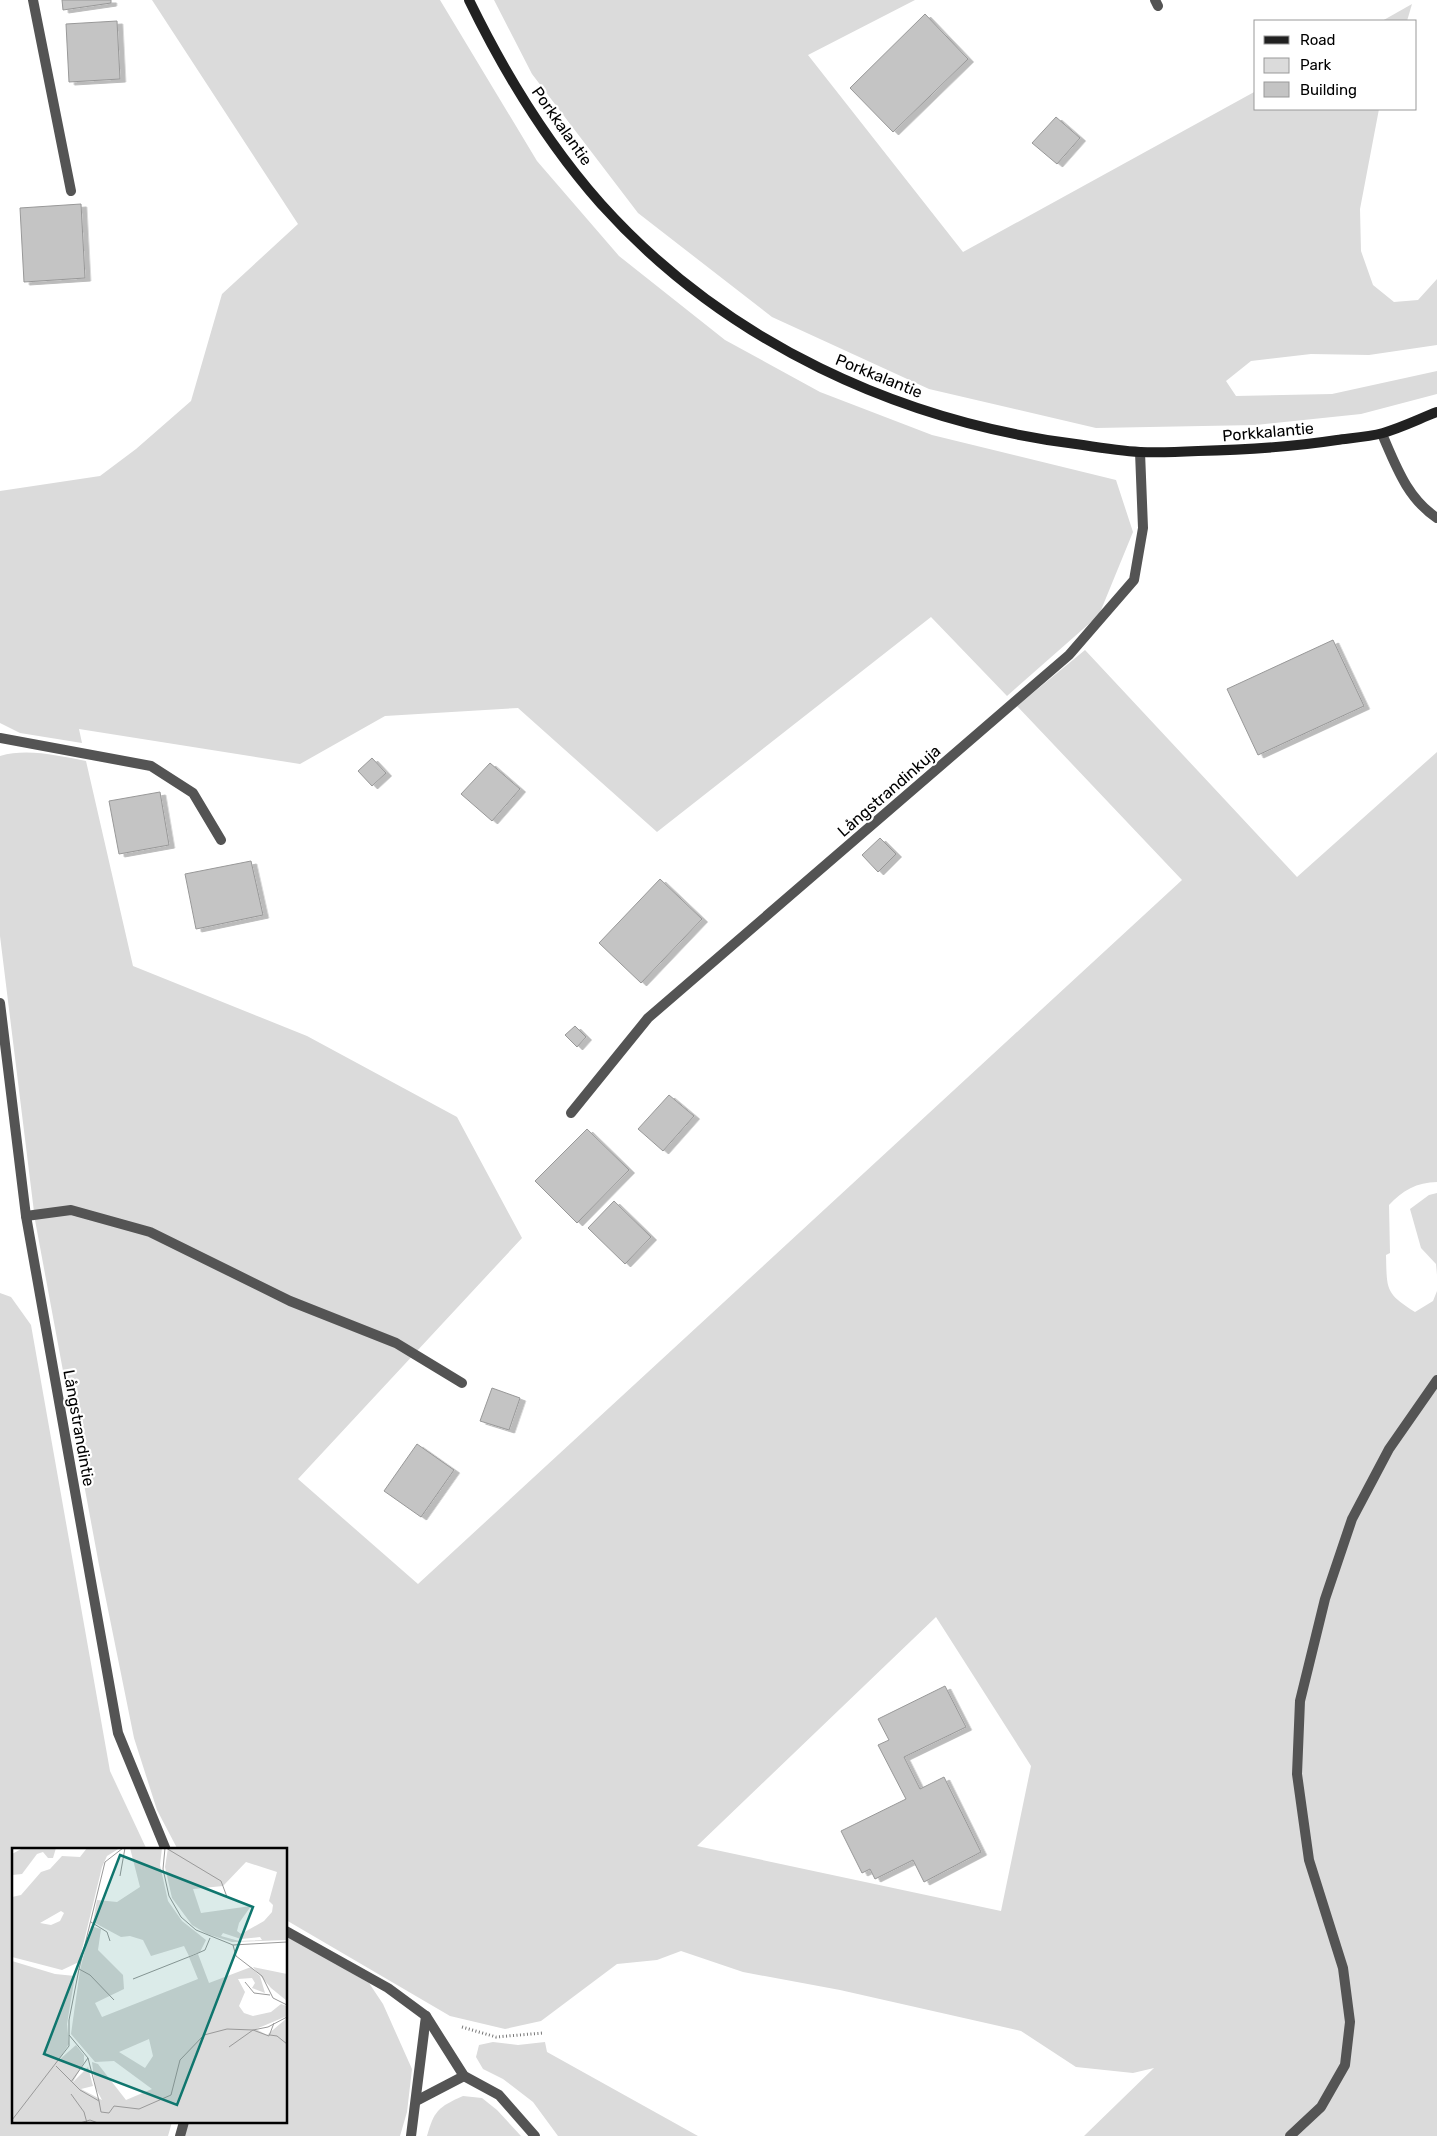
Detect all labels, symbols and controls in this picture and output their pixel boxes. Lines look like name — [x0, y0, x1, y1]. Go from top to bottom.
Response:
legend — [1254, 20, 1417, 110]
text: Road — [1300, 31, 1336, 49]
text: Park — [1300, 56, 1331, 74]
text: Building — [1300, 81, 1357, 99]
street label: Porkkalantie — [528, 83, 596, 169]
street label: Porkkalantie — [833, 350, 925, 402]
street label: Porkkalantie — [1221, 419, 1315, 445]
street label: Långstrandinkuja — [834, 741, 944, 841]
street label: Långstrandintie — [59, 1368, 99, 1488]
inset map — [12, 1848, 288, 2124]

